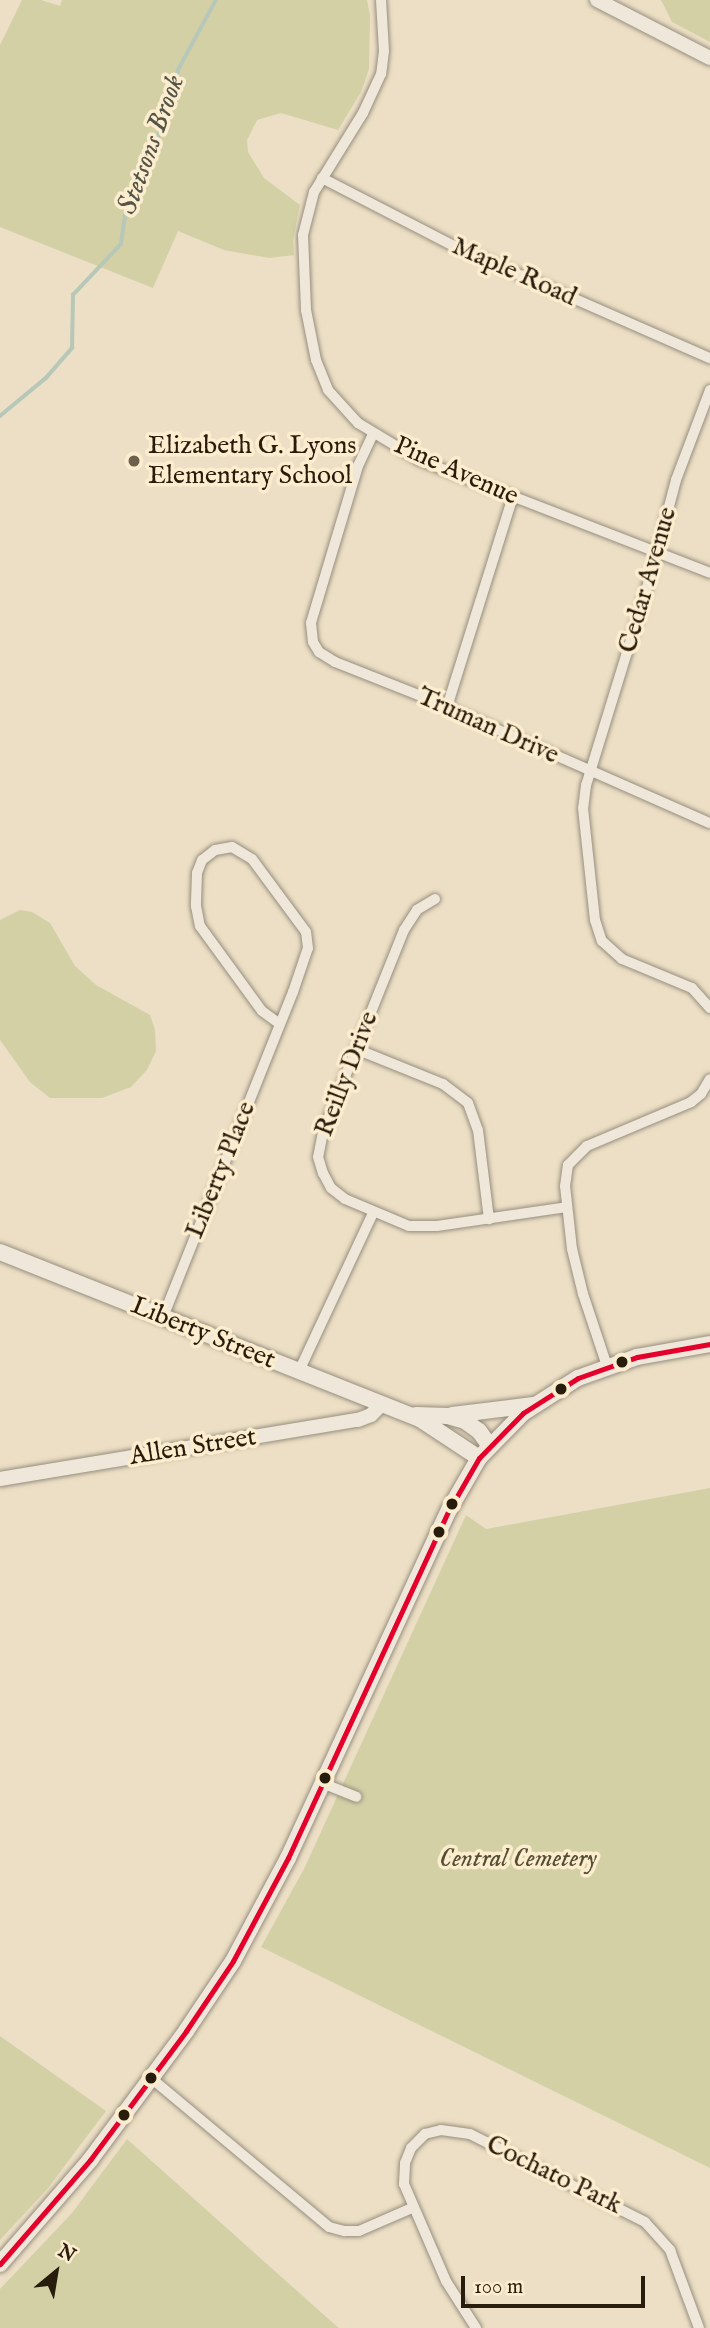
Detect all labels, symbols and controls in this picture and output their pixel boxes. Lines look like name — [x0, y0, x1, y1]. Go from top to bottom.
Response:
water label: Stetsons Brook — [111, 71, 193, 219]
street label: Maple Road — [447, 231, 581, 313]
place label: Elizabeth G. Lyons Elementary School — [148, 430, 356, 492]
street label: Pine Avenue — [389, 430, 523, 512]
marker: Elizabeth G. Lyons Elementary School — [126, 453, 142, 469]
street label: Cedar Avenue — [612, 503, 684, 657]
street label: Truman Drive — [413, 681, 563, 771]
street label: Reilly Drive — [309, 1007, 385, 1141]
street label: Liberty Place — [179, 1097, 263, 1243]
street label: Liberty Street — [126, 1290, 280, 1376]
unlabelled marker — [615, 1355, 629, 1369]
unlabelled marker — [554, 1382, 568, 1396]
street label: Allen Street — [127, 1422, 259, 1472]
unlabelled marker — [445, 1497, 459, 1511]
unlabelled marker — [432, 1525, 446, 1539]
unlabelled marker — [318, 1771, 332, 1785]
park label: Central Cemetery — [439, 1843, 597, 1875]
unlabelled marker — [144, 2071, 158, 2085]
unlabelled marker — [117, 2108, 131, 2122]
street label: Cochato Park — [481, 2129, 627, 2221]
north arrow — [21, 2237, 91, 2307]
text: N — [53, 2239, 80, 2268]
scale bar — [465, 2262, 649, 2306]
text: 100 m — [474, 2274, 523, 2301]

